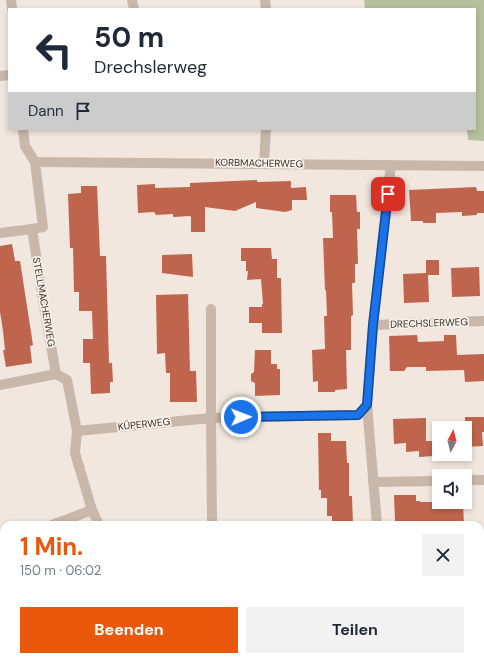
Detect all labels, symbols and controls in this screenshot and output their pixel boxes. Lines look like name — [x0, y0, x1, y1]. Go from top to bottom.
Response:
text: 50 m — [94, 19, 164, 56]
icon: left — [28, 24, 80, 76]
text: Drechslerweg — [94, 55, 207, 79]
icon: arrive — [72, 100, 94, 122]
text: Dann — [28, 101, 64, 121]
street label: KORBMACHERWEG — [215, 156, 303, 170]
pin — [371, 177, 405, 211]
icon: arrive — [377, 183, 399, 205]
street label: STELLMACHERWEG — [30, 256, 58, 348]
street label: DRECHSLERWEG — [390, 315, 468, 331]
position arrow — [220, 396, 262, 438]
street label: KÜPERWEG — [117, 415, 171, 433]
north arrow — [432, 421, 472, 461]
map controls — [432, 421, 472, 509]
button: sound — [432, 469, 472, 509]
text: 1 Min. — [20, 531, 83, 562]
button: close — [422, 534, 464, 576]
text: 150 m · 06:02 — [20, 562, 101, 579]
button: Beenden — [20, 607, 238, 653]
button: Teilen — [246, 607, 464, 653]

